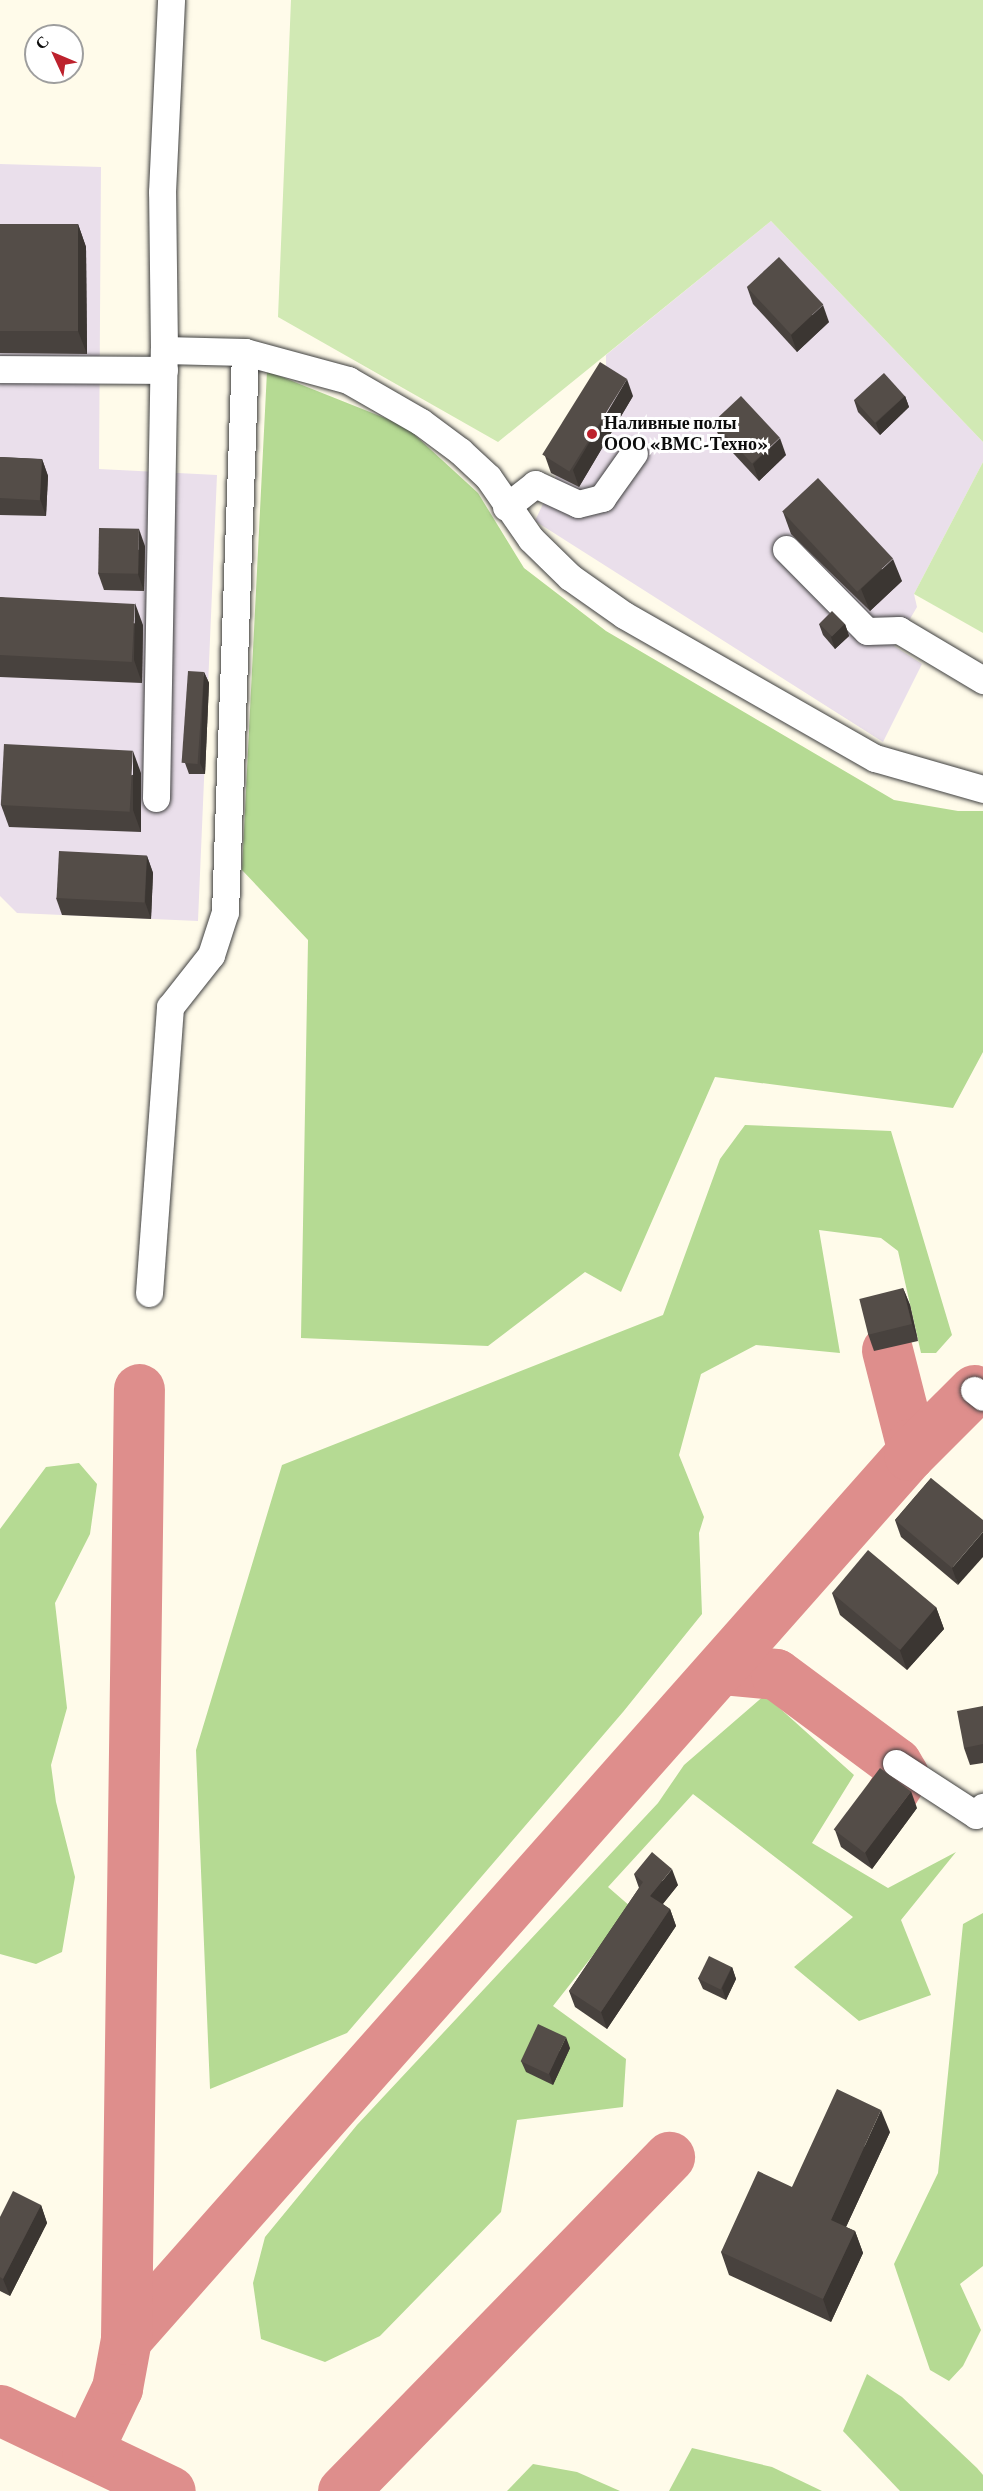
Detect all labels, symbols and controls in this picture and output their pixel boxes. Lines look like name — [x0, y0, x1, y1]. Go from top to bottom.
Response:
north arrow — [24, 24, 84, 84]
text: С — [32, 32, 52, 53]
place label: Наливные полы ООО «ВМС-Техно» — [604, 413, 768, 456]
marker: Наливные полы ООО «ВМС-Техно» — [585, 427, 599, 441]

